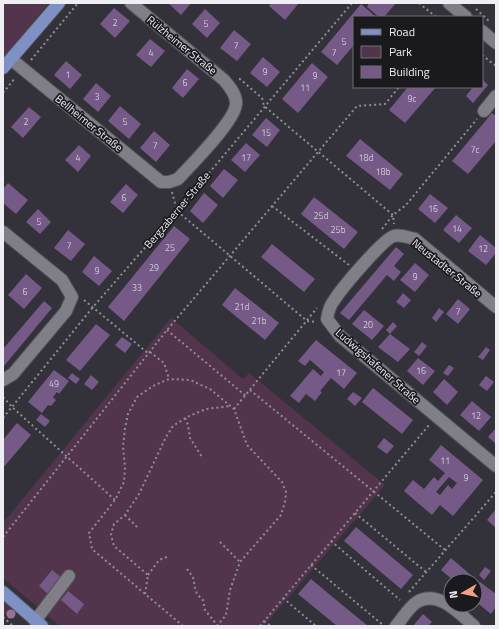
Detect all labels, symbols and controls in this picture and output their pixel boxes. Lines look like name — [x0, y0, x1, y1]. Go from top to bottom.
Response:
street label: Rülzheimer Straße — [144, 12, 221, 79]
house number: 2 — [112, 16, 118, 29]
legend — [353, 16, 483, 88]
house number: 5 — [203, 17, 209, 30]
text: Road — [389, 22, 415, 41]
house number: 5 — [341, 35, 347, 48]
house number: 7 — [233, 39, 239, 52]
text: Park — [389, 42, 412, 61]
house number: 4 — [148, 46, 154, 59]
house number: 7 — [331, 46, 337, 59]
text: Building — [389, 62, 430, 81]
house number: 9 — [262, 65, 268, 78]
house number: 1 — [65, 68, 71, 81]
house number: 9 — [312, 69, 318, 82]
house number: 6 — [182, 76, 188, 89]
house number: 11 — [300, 81, 310, 94]
house number: 3 — [94, 90, 100, 103]
street label: Bellheimer Straße — [52, 91, 127, 156]
house number: 9c — [408, 92, 417, 105]
house number: 2 — [23, 115, 29, 128]
house number: 5 — [122, 115, 128, 128]
house number: 15 — [261, 126, 271, 139]
house number: 7 — [152, 139, 158, 152]
house number: 7c — [471, 143, 480, 156]
house number: 4 — [75, 151, 81, 164]
house number: 17 — [241, 151, 251, 164]
house number: 18d — [359, 151, 374, 164]
house number: 18b — [376, 165, 391, 178]
street label: Bergzaberner Straße — [140, 168, 214, 252]
house number: 6 — [121, 191, 127, 204]
house number: 16 — [428, 202, 438, 215]
house number: 25d — [314, 209, 329, 222]
house number: 5 — [36, 215, 42, 228]
house number: 14 — [452, 222, 462, 235]
house number: 25b — [331, 223, 346, 236]
street label: Neustadter Straße — [409, 235, 486, 301]
house number: 7 — [66, 239, 72, 252]
house number: 25 — [165, 241, 175, 254]
house number: 12 — [478, 242, 488, 255]
house number: 29 — [149, 261, 159, 274]
house number: 9 — [94, 264, 100, 277]
house number: 9 — [412, 270, 418, 283]
house number: 33 — [132, 281, 142, 294]
house number: 6 — [22, 285, 28, 298]
house number: 21d — [235, 300, 250, 313]
house number: 7 — [455, 305, 461, 318]
house number: 21b — [252, 314, 267, 327]
house number: 20 — [363, 318, 373, 331]
street label: Ludwigshafener Straße — [332, 325, 424, 408]
house number: 16 — [416, 364, 426, 377]
house number: 17 — [336, 366, 346, 379]
house number: 49 — [49, 377, 59, 390]
house number: 12 — [471, 409, 481, 422]
house number: 11 — [440, 454, 450, 467]
house number: 9 — [463, 471, 469, 484]
north arrow — [443, 573, 483, 613]
text: N — [445, 590, 462, 600]

